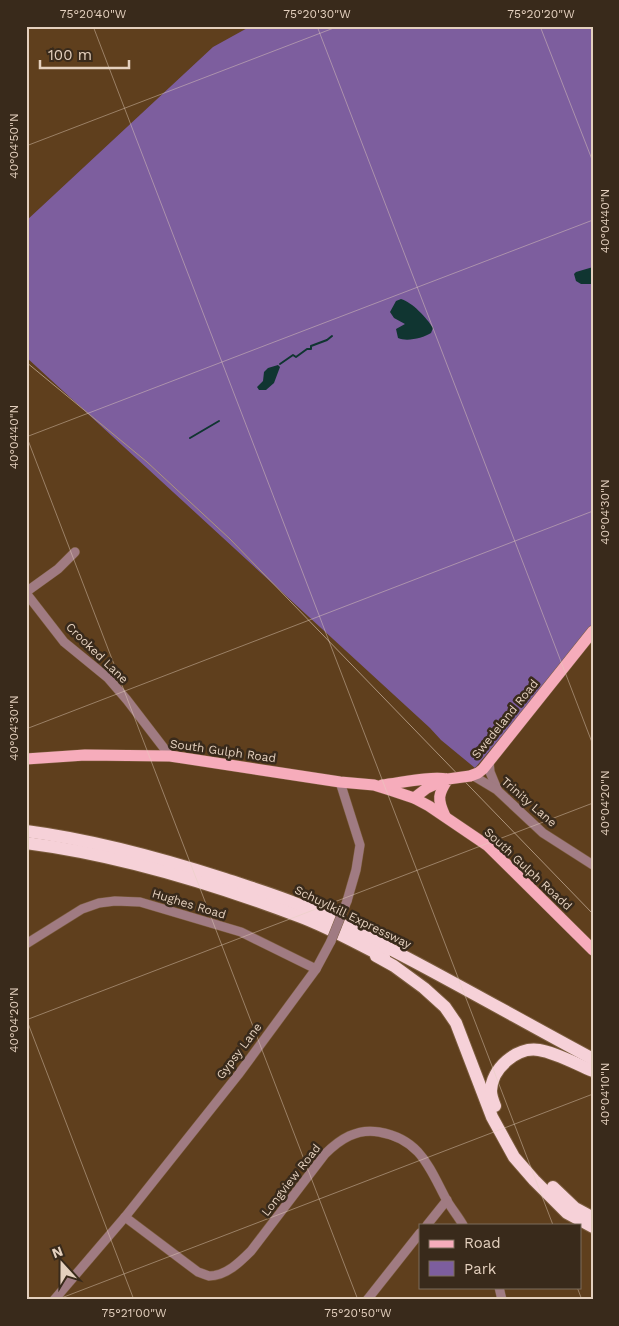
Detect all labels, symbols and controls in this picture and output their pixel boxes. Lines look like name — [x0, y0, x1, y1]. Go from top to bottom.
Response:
text: 75°20'40"W — [60, 7, 127, 21]
text: 75°20'30"W — [283, 7, 351, 21]
text: 75°20'20"W — [507, 7, 575, 21]
scale bar — [40, 38, 129, 70]
text: 100 m — [48, 46, 92, 64]
text: 40°04'50"N — [7, 113, 21, 179]
text: 40°04'40"N — [598, 189, 612, 253]
text: 40°04'40"N — [7, 405, 21, 469]
text: 40°04'30"N — [598, 479, 612, 545]
street label: Crooked Lane — [63, 620, 131, 686]
street label: Swedeland Road — [469, 677, 541, 761]
text: 40°04'30"N — [7, 695, 21, 761]
street label: South Gulph Road — [169, 737, 277, 765]
text: 40°04'20"N — [598, 770, 612, 836]
street label: Trinity Lane — [499, 774, 559, 830]
street label: South Gulph Roadd — [481, 825, 575, 913]
street label: Schuylkill Expressway — [292, 883, 414, 952]
street label: Hughes Road — [150, 886, 228, 922]
text: 40°04'20"N — [7, 987, 21, 1053]
street label: Gypsy Lane — [213, 1020, 265, 1082]
text: 40°04'10"N — [598, 1062, 612, 1126]
street label: Longview Road — [259, 1141, 323, 1219]
legend — [419, 1224, 582, 1288]
text: Road — [464, 1234, 501, 1252]
north arrow — [38, 1238, 88, 1288]
text: N — [50, 1243, 65, 1261]
text: Park — [464, 1260, 497, 1278]
text: 75°21'00"W — [101, 1306, 167, 1320]
text: 75°20'50"W — [324, 1306, 392, 1320]

